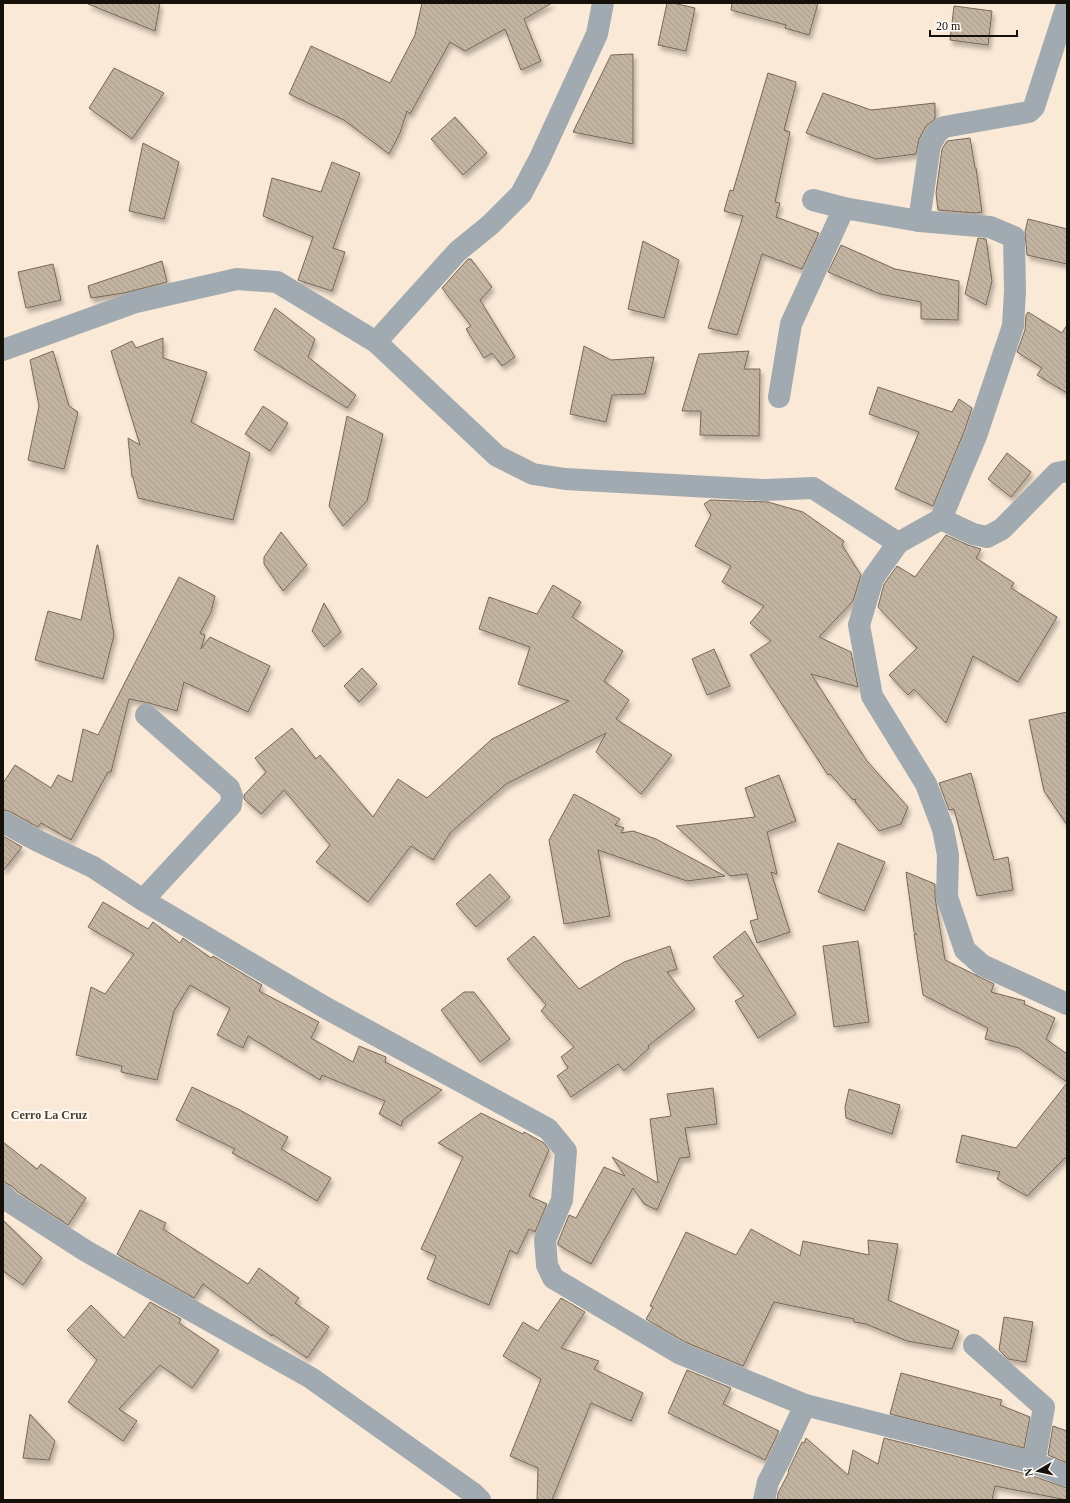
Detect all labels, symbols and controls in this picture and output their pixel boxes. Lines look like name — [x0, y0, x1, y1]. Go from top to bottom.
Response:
scale bar — [930, 12, 1017, 38]
text: 20 m — [936, 19, 961, 33]
district label: Cerro La Cruz — [11, 1108, 88, 1122]
north arrow — [1018, 1451, 1058, 1491]
text: N — [1022, 1468, 1035, 1477]

